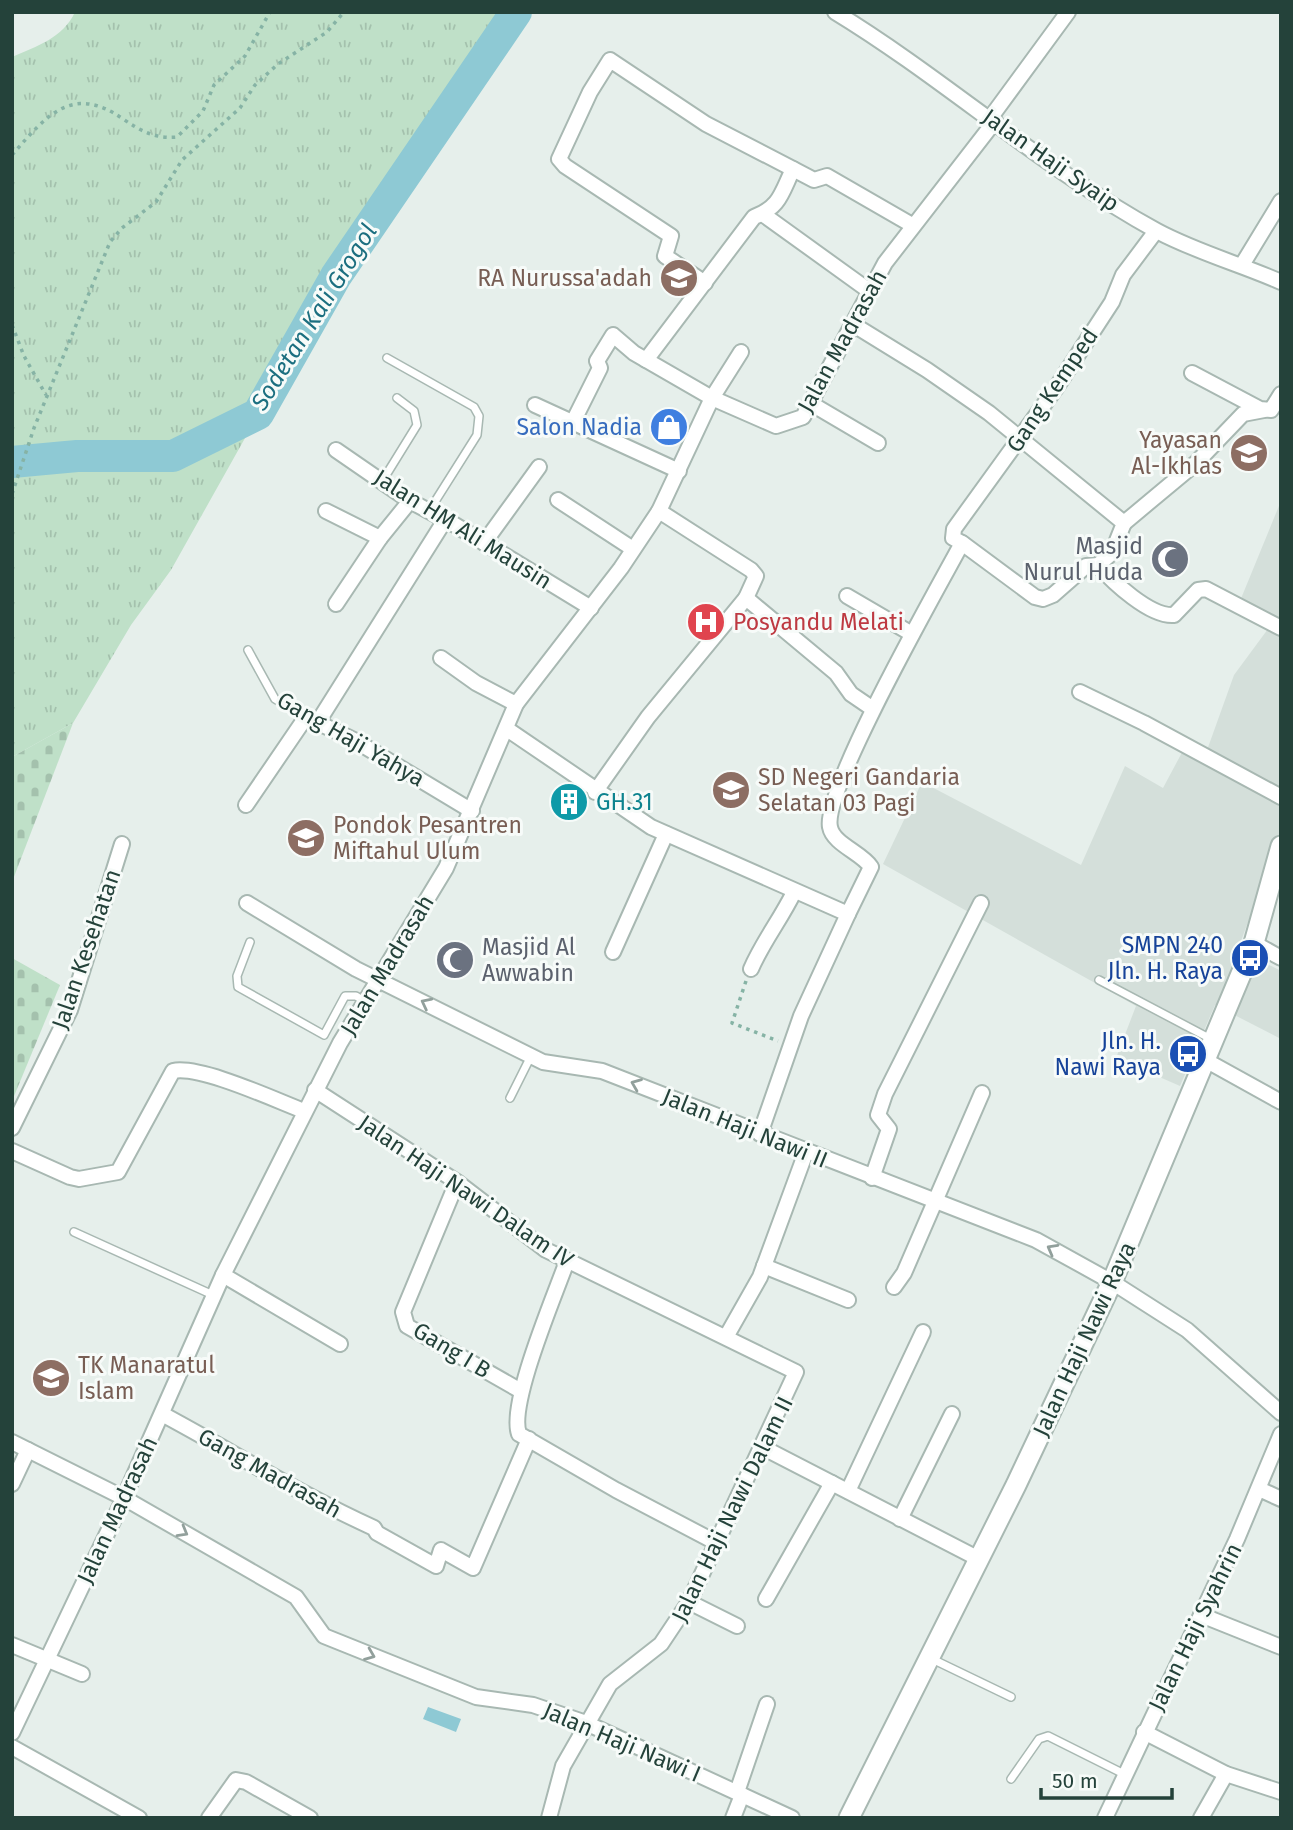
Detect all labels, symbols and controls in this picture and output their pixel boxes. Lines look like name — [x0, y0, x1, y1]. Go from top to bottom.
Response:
street label: Jalan Haji Syaip — [977, 102, 1125, 218]
water label: Sodetan Kali Grogol — [245, 219, 383, 416]
school or university icon: RA Nurussa'adah — [658, 257, 700, 299]
place label: RA Nurussa'adah — [477, 264, 652, 292]
street label: Jalan Madrasah — [791, 265, 893, 417]
street label: Gang Kemped — [1000, 322, 1104, 458]
shop icon: Salon Nadia — [648, 406, 690, 448]
place label: Salon Nadia — [517, 413, 642, 441]
place label: Yayasan Al-Ikhlas — [1131, 426, 1222, 480]
school or university icon: Yayasan Al-Ikhlas — [1228, 432, 1270, 474]
street label: Jalan HM Ali Mausin — [369, 463, 557, 595]
place label: Masjid Nurul Huda — [1024, 532, 1143, 586]
mosque icon: Masjid Nurul Huda — [1149, 538, 1191, 580]
hospital icon: Posyandu Melati — [685, 601, 727, 643]
place label: Posyandu Melati — [733, 608, 904, 636]
street label: Gang Haji Yahya — [272, 685, 430, 793]
place label: SD Negeri Gandaria Selatan 03 Pagi — [758, 763, 960, 817]
school or university icon: SD Negeri Gandaria Selatan 03 Pagi — [710, 769, 752, 811]
building icon: GH.31 — [548, 781, 590, 823]
place label: GH.31 — [596, 788, 653, 816]
place label: Pondok Pesantren Miftahul Ulum — [333, 811, 522, 865]
school or university icon: Pondok Pesantren Miftahul Ulum — [285, 817, 327, 859]
street label: Jalan Kesehatan — [46, 865, 126, 1033]
street label: Jalan Madrasah — [334, 890, 440, 1040]
place label: SMPN 240 Jln. H. Raya — [1108, 931, 1223, 985]
place label: Masjid Al Awwabin — [482, 933, 576, 987]
bus stop icon: SMPN 240 Jln. H. Raya — [1229, 937, 1271, 979]
mosque icon: Masjid Al Awwabin — [434, 939, 476, 981]
one-way arrow — [421, 997, 433, 1011]
place label: Jln. H. Nawi Raya — [1055, 1027, 1161, 1081]
bus stop icon: Jln. H. Nawi Raya — [1167, 1033, 1209, 1075]
one-way arrow — [631, 1079, 643, 1093]
street label: Jalan Haji Nawi II — [658, 1082, 832, 1174]
street label: Jalan Haji Nawi Dalam IV — [353, 1109, 579, 1274]
street label: Jalan Haji Nawi Raya — [1027, 1237, 1141, 1441]
one-way arrow — [1047, 1244, 1060, 1257]
street label: Gang I B — [408, 1316, 496, 1384]
place label: TK Manaratul Islam — [78, 1351, 215, 1405]
school or university icon: TK Manaratul Islam — [30, 1357, 72, 1399]
street label: Jalan Haji Nawi Dalam II — [665, 1392, 799, 1626]
street label: Gang Madrasah — [193, 1422, 347, 1524]
street label: Jalan Madrasah — [71, 1432, 163, 1588]
one-way arrow — [176, 1524, 188, 1537]
street label: Jalan Haji Syahrin — [1142, 1539, 1248, 1715]
one-way arrow — [363, 1646, 375, 1660]
street label: Jalan Haji Nawi I — [539, 1696, 705, 1788]
scale bar — [1041, 1756, 1172, 1800]
text: 50 m — [1052, 1768, 1098, 1794]

